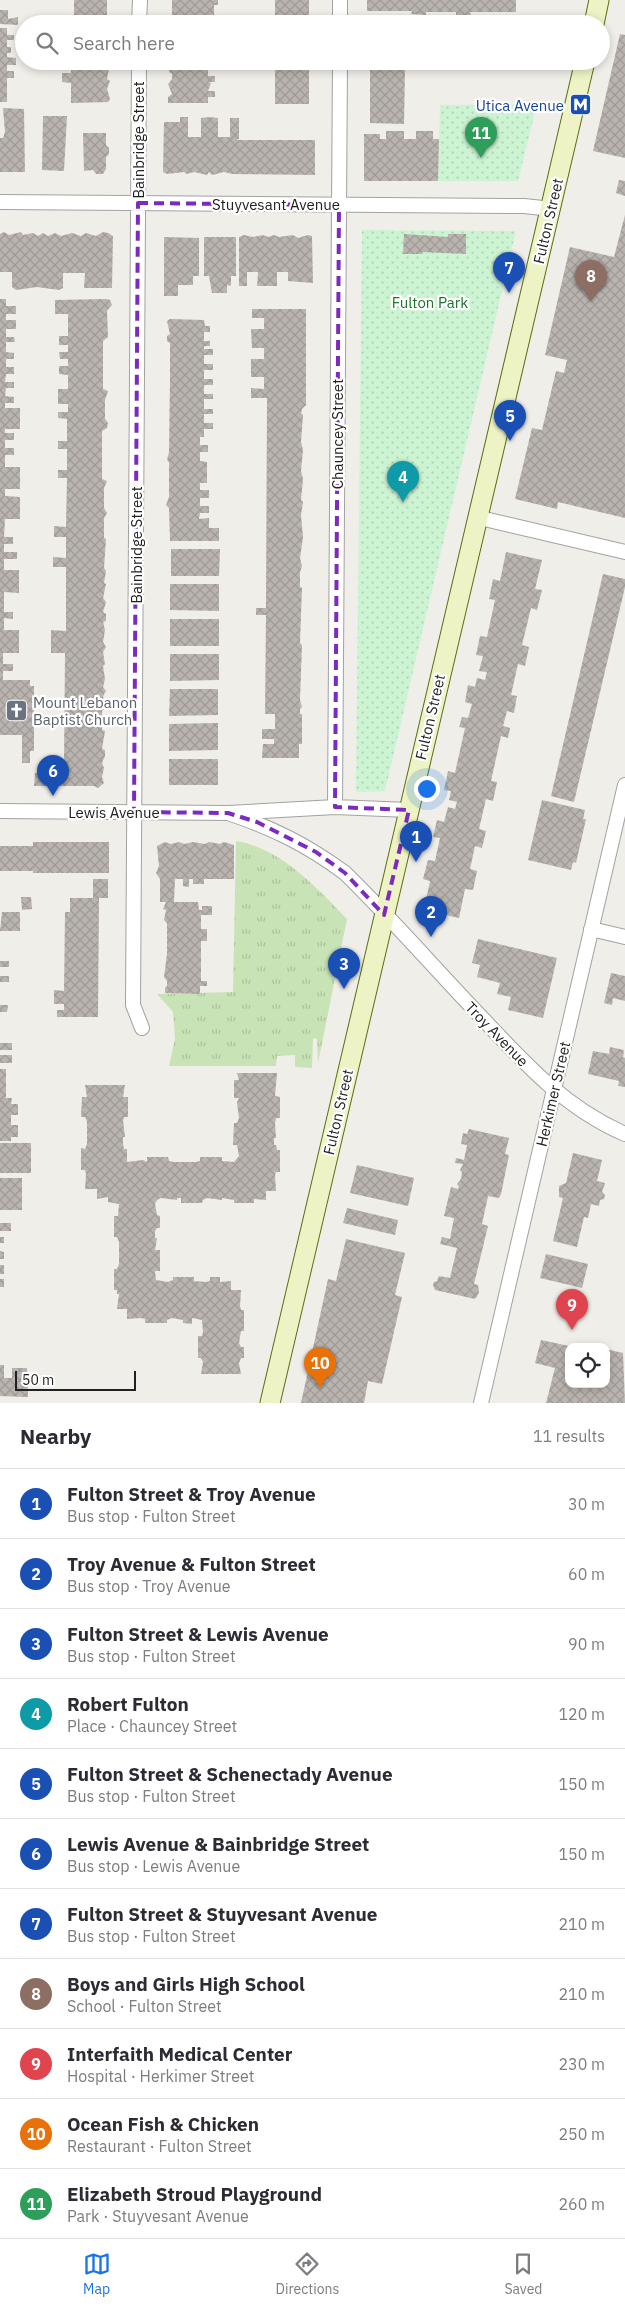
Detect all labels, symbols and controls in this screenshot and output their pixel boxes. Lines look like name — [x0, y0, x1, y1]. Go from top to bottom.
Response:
search box — [15, 15, 610, 70]
icon: search — [33, 29, 61, 57]
text: Search here — [73, 31, 175, 55]
street label: Bainbridge Street — [129, 81, 148, 199]
metro station icon: Utica Avenue — [568, 93, 592, 117]
place label: Utica Avenue — [476, 96, 564, 115]
pin: 11 — [465, 117, 497, 158]
street label: Fulton Street — [529, 176, 567, 266]
street label: Stuyvesant Avenue — [212, 195, 340, 214]
pin: 7 — [493, 252, 525, 293]
pin: 8 — [575, 260, 607, 301]
park label: Fulton Park — [392, 293, 468, 312]
street label: Chauncey Street — [328, 379, 347, 489]
pin: 5 — [494, 400, 526, 441]
pin: 4 — [387, 461, 419, 502]
street label: Bainbridge Street — [127, 486, 146, 604]
street label: Fulton Street — [411, 672, 449, 762]
place label: Mount Lebanon Baptist Church — [33, 693, 137, 729]
church icon: Mount Lebanon Baptist Church — [5, 699, 29, 723]
pin: 6 — [37, 755, 69, 796]
your location — [414, 776, 440, 802]
street label: Lewis Avenue — [68, 803, 160, 822]
pin: 1 — [400, 821, 432, 862]
pin: 2 — [415, 896, 447, 937]
pin: 3 — [328, 948, 360, 989]
street label: Troy Avenue — [461, 998, 533, 1070]
street label: Herkimer Street — [532, 1039, 574, 1149]
street label: Fulton Street — [319, 1067, 357, 1157]
pin: 9 — [556, 1289, 588, 1330]
map controls — [565, 1343, 610, 1388]
button: locate — [565, 1343, 610, 1388]
pin: 10 — [304, 1347, 336, 1388]
scale bar — [15, 1368, 136, 1391]
text: 50 m — [22, 1371, 54, 1389]
text: Nearby — [20, 1422, 91, 1450]
text: 11 results — [533, 1426, 605, 1446]
text: Fulton Street & Troy Avenue — [67, 1482, 316, 1506]
text: 1 — [31, 1494, 41, 1514]
text: 30 m — [568, 1494, 605, 1514]
text: Bus stop · Fulton Street — [67, 1506, 236, 1526]
text: Troy Avenue & Fulton Street — [67, 1552, 316, 1576]
text: 2 — [31, 1564, 41, 1584]
text: 60 m — [568, 1564, 605, 1584]
text: Bus stop · Troy Avenue — [67, 1576, 231, 1596]
text: Fulton Street & Lewis Avenue — [67, 1622, 329, 1646]
text: 3 — [31, 1634, 41, 1654]
text: 90 m — [568, 1634, 605, 1654]
text: Bus stop · Fulton Street — [67, 1646, 236, 1666]
text: Robert Fulton — [67, 1692, 189, 1716]
text: 4 — [31, 1704, 41, 1724]
text: 120 m — [558, 1704, 605, 1724]
text: Place · Chauncey Street — [67, 1716, 237, 1736]
text: Fulton Street & Schenectady Avenue — [67, 1762, 393, 1786]
text: 5 — [31, 1774, 41, 1794]
text: 150 m — [558, 1774, 605, 1794]
text: Bus stop · Fulton Street — [67, 1786, 236, 1806]
text: Lewis Avenue & Bainbridge Street — [67, 1832, 369, 1856]
text: 6 — [31, 1844, 41, 1864]
text: 150 m — [558, 1844, 605, 1864]
text: Bus stop · Lewis Avenue — [67, 1856, 240, 1876]
text: Fulton Street & Stuyvesant Avenue — [67, 1902, 378, 1926]
text: 7 — [31, 1914, 41, 1934]
text: 210 m — [558, 1914, 605, 1934]
text: Bus stop · Fulton Street — [67, 1926, 236, 1946]
text: Boys and Girls High School — [67, 1972, 305, 1996]
text: 8 — [31, 1984, 41, 2004]
text: 210 m — [558, 1984, 605, 2004]
text: School · Fulton Street — [67, 1996, 222, 2016]
text: Interfaith Medical Center — [67, 2042, 292, 2066]
text: 9 — [31, 2054, 41, 2074]
text: 230 m — [558, 2054, 605, 2074]
text: Hospital · Herkimer Street — [67, 2066, 254, 2086]
text: Ocean Fish & Chicken — [67, 2112, 259, 2136]
text: 10 — [26, 2124, 46, 2144]
text: 250 m — [558, 2124, 605, 2144]
text: Restaurant · Fulton Street — [67, 2136, 252, 2156]
text: Elizabeth Stroud Playground — [67, 2182, 322, 2206]
text: 11 — [26, 2194, 46, 2214]
text: 260 m — [558, 2194, 605, 2214]
text: Park · Stuyvesant Avenue — [67, 2206, 249, 2226]
tab: Map — [83, 2250, 111, 2298]
tab: Directions — [276, 2250, 339, 2298]
tab: Saved — [504, 2250, 542, 2298]

